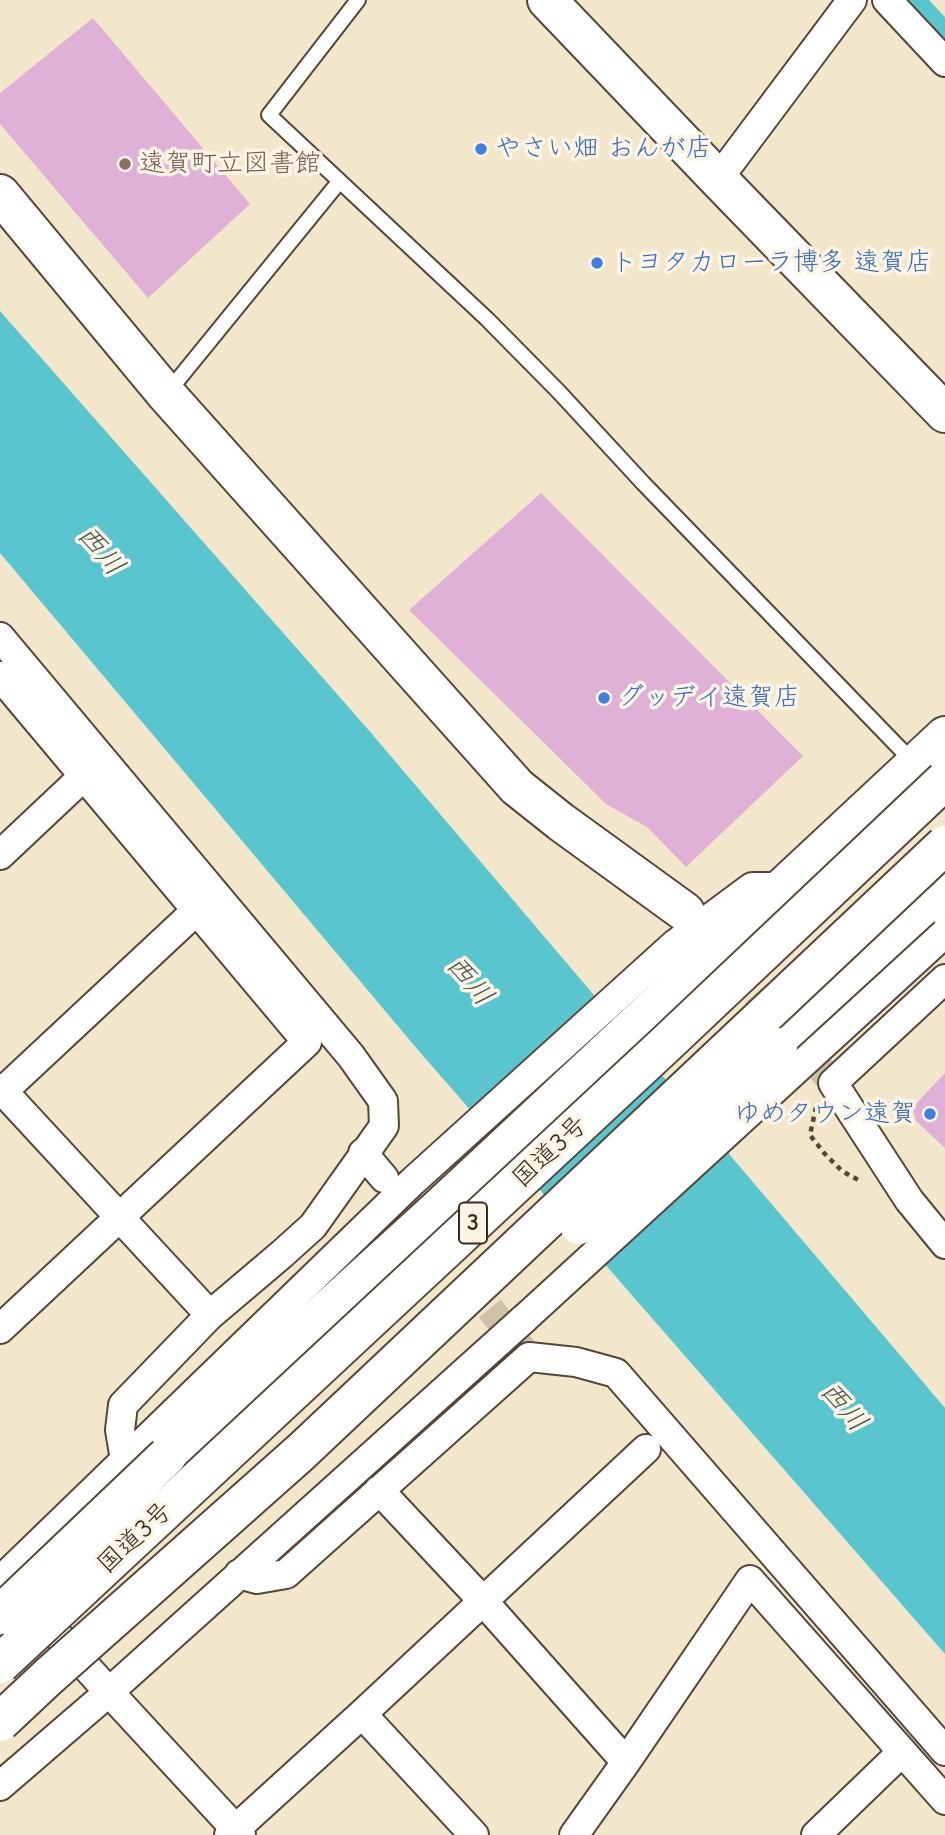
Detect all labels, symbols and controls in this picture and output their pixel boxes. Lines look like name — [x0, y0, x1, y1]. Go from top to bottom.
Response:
place label: やさい畑 おんが店 — [495, 133, 712, 165]
marker: やさい畑 おんが店 — [473, 141, 489, 157]
place label: 遠賀町立図書館 — [139, 148, 321, 180]
marker: 遠賀町立図書館 — [117, 156, 133, 172]
place label: トヨタカローラ博多 遠賀店 — [611, 247, 932, 279]
marker: トヨタカローラ博多 遠賀店 — [589, 255, 605, 271]
water label: 西川 — [69, 519, 131, 583]
place label: グッデイ遠賀店 — [618, 682, 800, 714]
marker: グッデイ遠賀店 — [596, 690, 612, 706]
water label: 西川 — [438, 949, 500, 1013]
place label: ゆめタウン遠賀 — [734, 1098, 916, 1130]
marker: ゆめタウン遠賀 — [922, 1106, 938, 1122]
street label: 国道3号 — [506, 1110, 594, 1194]
road number: 3 — [459, 1203, 487, 1244]
water label: 西川 — [812, 1375, 874, 1439]
street label: 国道3号 — [91, 1496, 179, 1580]

